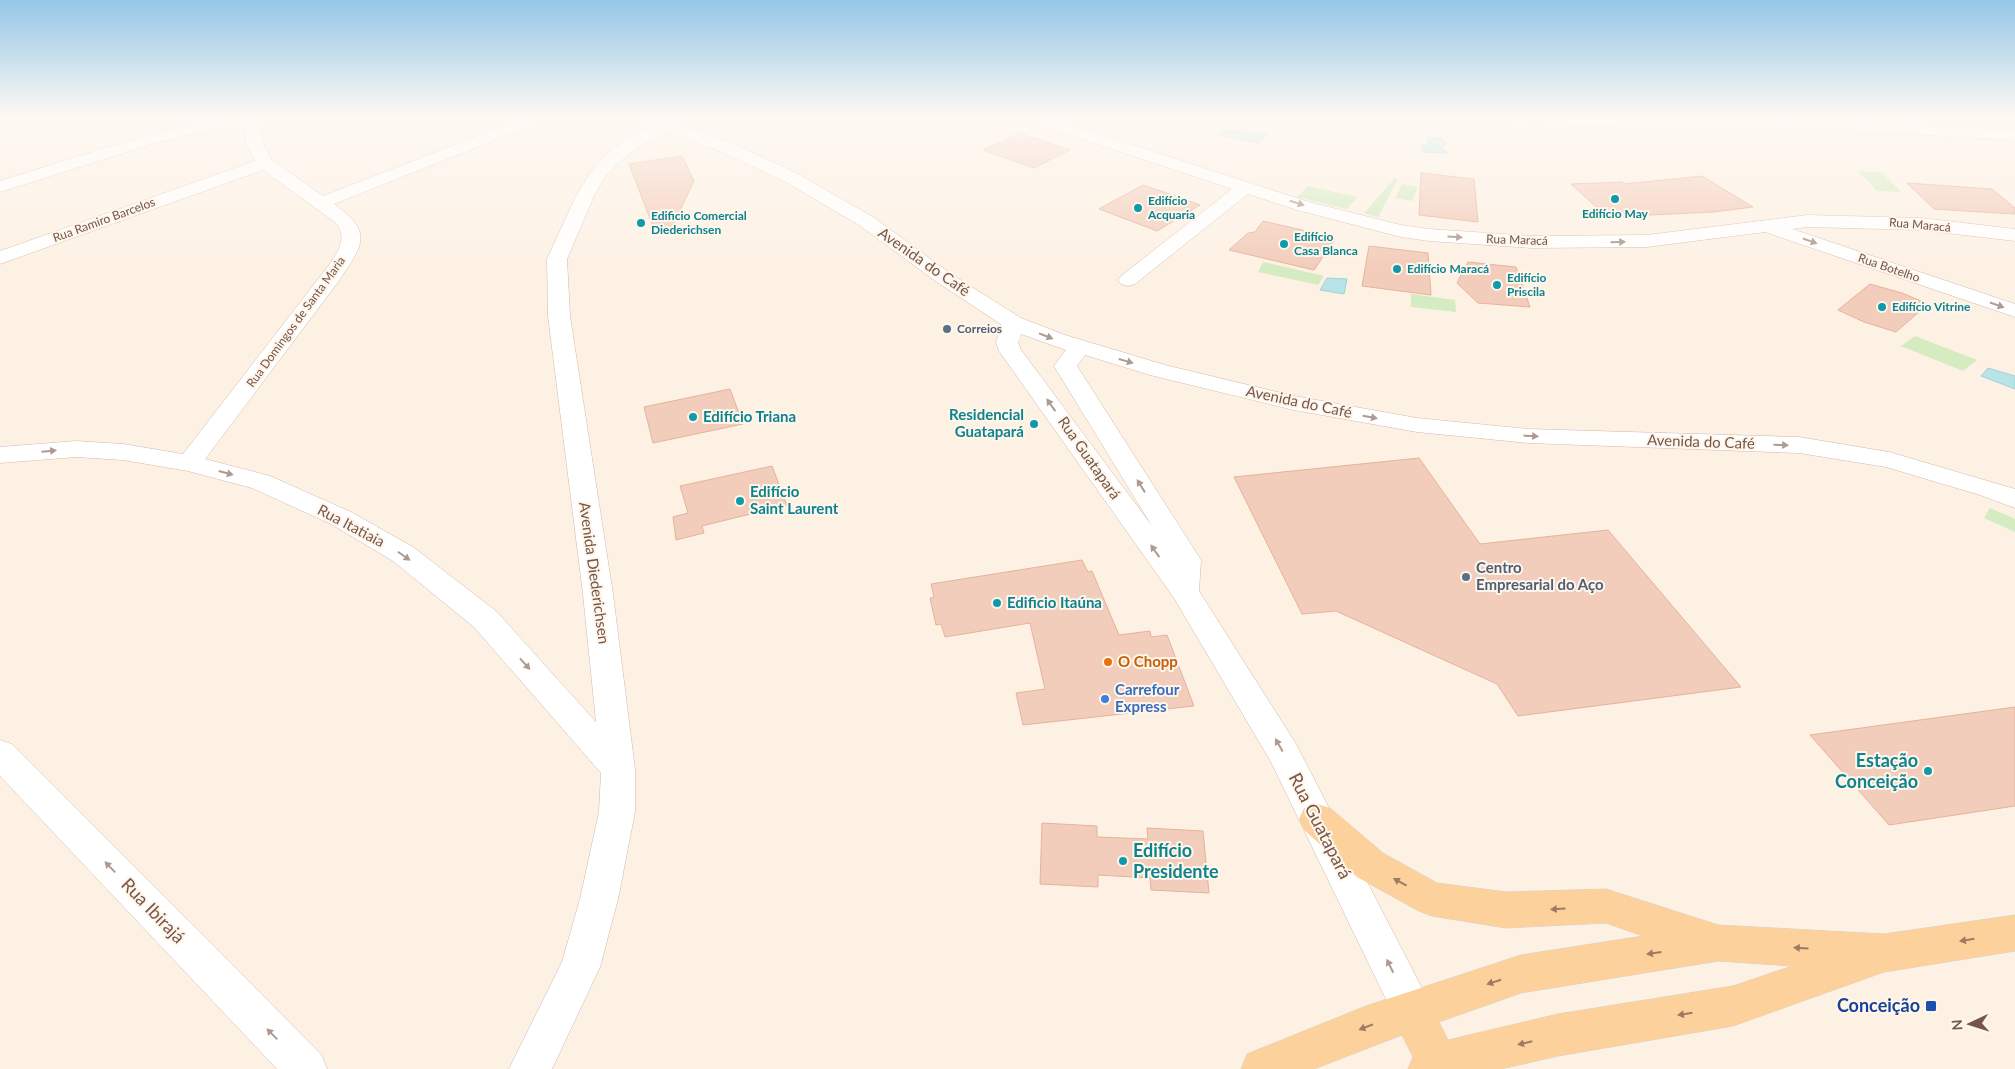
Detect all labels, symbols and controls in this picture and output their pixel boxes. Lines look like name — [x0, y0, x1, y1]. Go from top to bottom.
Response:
place label: Edifício Acquaria — [1147, 193, 1195, 222]
marker: Edifício May — [1609, 193, 1621, 205]
street label: Rua Ramiro Barcelos — [51, 194, 157, 245]
one-way arrow — [1289, 200, 1304, 208]
marker: Edifício Acquaria — [1132, 202, 1144, 214]
place label: Edifício May — [1582, 206, 1649, 221]
place label: Edificio Comercial Diederichsen — [651, 208, 747, 237]
street label: Rua Maracá — [1889, 214, 1952, 235]
marker: Edificio Comercial Diederichsen — [635, 217, 647, 229]
street label: Avenida do Café — [875, 223, 974, 299]
place label: Edifício Casa Blanca — [1294, 229, 1358, 258]
street label: Rua Maracá — [1486, 231, 1548, 248]
one-way arrow — [1448, 234, 1464, 242]
one-way arrow — [1610, 237, 1626, 245]
one-way arrow — [1803, 237, 1818, 245]
marker: Edifício Casa Blanca — [1278, 238, 1290, 250]
street label: Rua Botelho — [1856, 250, 1922, 285]
street label: Rua Domingos de Santa Maria — [243, 253, 348, 390]
place label: Edifício Maracá — [1407, 261, 1489, 276]
marker: Edifício Maracá — [1391, 263, 1403, 275]
place label: Edifício Priscila — [1507, 270, 1547, 299]
marker: Edifício Priscila — [1491, 279, 1503, 291]
place label: Edifício Vitrine — [1892, 299, 1971, 314]
marker: Edifício Vitrine — [1876, 301, 1888, 313]
one-way arrow — [1989, 302, 2004, 309]
place label: Correios — [957, 321, 1002, 336]
marker: Correios — [941, 323, 953, 335]
one-way arrow — [1039, 332, 1054, 340]
one-way arrow — [1119, 357, 1134, 365]
street label: Avenida do Café — [1245, 381, 1354, 421]
one-way arrow — [1046, 398, 1056, 412]
place label: Residencial Guatapará — [949, 405, 1024, 440]
place label: Edifício Triana — [703, 407, 796, 425]
marker: Edifício Triana — [687, 411, 699, 423]
street label: Rua Guatapará — [1055, 413, 1125, 502]
one-way arrow — [1362, 413, 1378, 421]
marker: Residencial Guatapará — [1028, 418, 1040, 430]
street label: Avenida do Café — [1647, 430, 1755, 452]
one-way arrow — [1524, 433, 1540, 441]
one-way arrow — [1773, 441, 1789, 449]
one-way arrow — [41, 447, 57, 455]
one-way arrow — [219, 469, 234, 477]
one-way arrow — [1136, 479, 1145, 492]
place label: Edifício Saint Laurent — [750, 482, 839, 517]
marker: Edifício Saint Laurent — [734, 495, 746, 507]
street label: Rua Itatiaia — [315, 500, 388, 550]
street label: Avenida Diederichsen — [576, 501, 614, 645]
one-way arrow — [1150, 544, 1160, 558]
one-way arrow — [397, 551, 411, 561]
place label: Centro Empresarial do Aço — [1476, 558, 1604, 593]
marker: Centro Empresarial do Aço — [1460, 571, 1472, 583]
place label: Edificio Itaúna — [1007, 593, 1102, 611]
marker: Edificio Itaúna — [991, 597, 1003, 609]
place label: O Chopp — [1118, 652, 1178, 670]
marker: O Chopp — [1102, 656, 1114, 668]
one-way arrow — [519, 657, 531, 669]
place label: Carrefour Express — [1115, 680, 1180, 715]
marker: Carrefour Express — [1099, 693, 1111, 705]
one-way arrow — [1274, 738, 1283, 751]
place label: Estação Conceição — [1835, 749, 1918, 792]
marker: Estação Conceição — [1922, 765, 1934, 777]
street label: Rua Guatapará — [1285, 769, 1357, 882]
place label: Edifício Presidente — [1133, 839, 1219, 882]
marker: Edifício Presidente — [1117, 855, 1129, 867]
one-way arrow — [104, 861, 116, 873]
street label: Rua Ibirajá — [117, 873, 190, 948]
one-way arrow — [1393, 878, 1408, 886]
one-way arrow — [1549, 906, 1565, 914]
one-way arrow — [1958, 937, 1974, 945]
one-way arrow — [1792, 944, 1808, 952]
one-way arrow — [1645, 949, 1661, 957]
one-way arrow — [1386, 959, 1394, 973]
one-way arrow — [1486, 978, 1501, 986]
place label: Conceição — [1837, 994, 1920, 1016]
marker: Conceição — [1924, 999, 1938, 1013]
north arrow — [1945, 999, 1995, 1049]
one-way arrow — [1676, 1010, 1692, 1018]
text: N — [1948, 1019, 1965, 1031]
one-way arrow — [1358, 1023, 1373, 1031]
one-way arrow — [266, 1028, 278, 1040]
one-way arrow — [1517, 1039, 1532, 1047]

